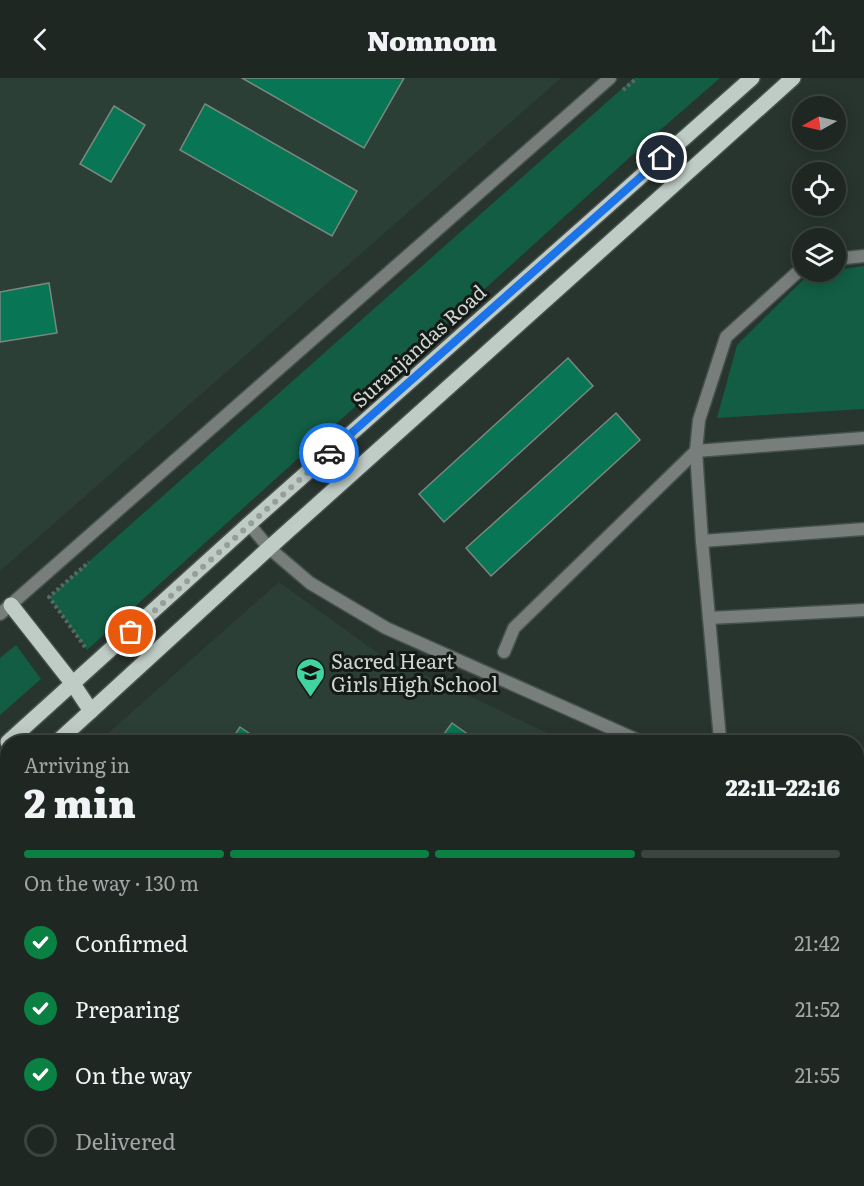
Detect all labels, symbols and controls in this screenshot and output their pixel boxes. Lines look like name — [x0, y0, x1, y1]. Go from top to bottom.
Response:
text: Nomnom — [367, 19, 497, 59]
icon: back — [24, 23, 57, 56]
icon: share — [807, 23, 840, 56]
north arrow — [792, 96, 846, 150]
map controls — [792, 96, 846, 282]
pin — [636, 132, 687, 183]
icon: home — [645, 141, 678, 174]
button: locate — [792, 162, 846, 216]
button: layers — [792, 228, 846, 282]
street label: Suranjandas Road — [344, 277, 492, 413]
courier — [299, 423, 359, 483]
icon: car — [313, 437, 346, 470]
pin — [105, 606, 156, 657]
icon: bag — [114, 615, 147, 648]
place label: Sacred Heart Girls High School — [331, 645, 498, 698]
school or university icon: Sacred Heart Girls High School — [294, 656, 326, 698]
text: Arriving in — [24, 749, 130, 779]
text: 22:11–22:16 — [726, 770, 840, 803]
text: 2 min — [24, 772, 136, 830]
text: On the way · 130 m — [24, 867, 199, 897]
icon: check — [24, 926, 57, 959]
text: Confirmed — [75, 926, 188, 959]
text: 21:42 — [794, 927, 840, 957]
icon: check — [24, 992, 57, 1025]
text: Preparing — [75, 992, 179, 1025]
text: 21:52 — [795, 993, 840, 1023]
icon: check — [24, 1058, 57, 1091]
text: On the way — [75, 1058, 192, 1091]
text: 21:55 — [795, 1059, 840, 1089]
text: Delivered — [75, 1124, 176, 1157]

